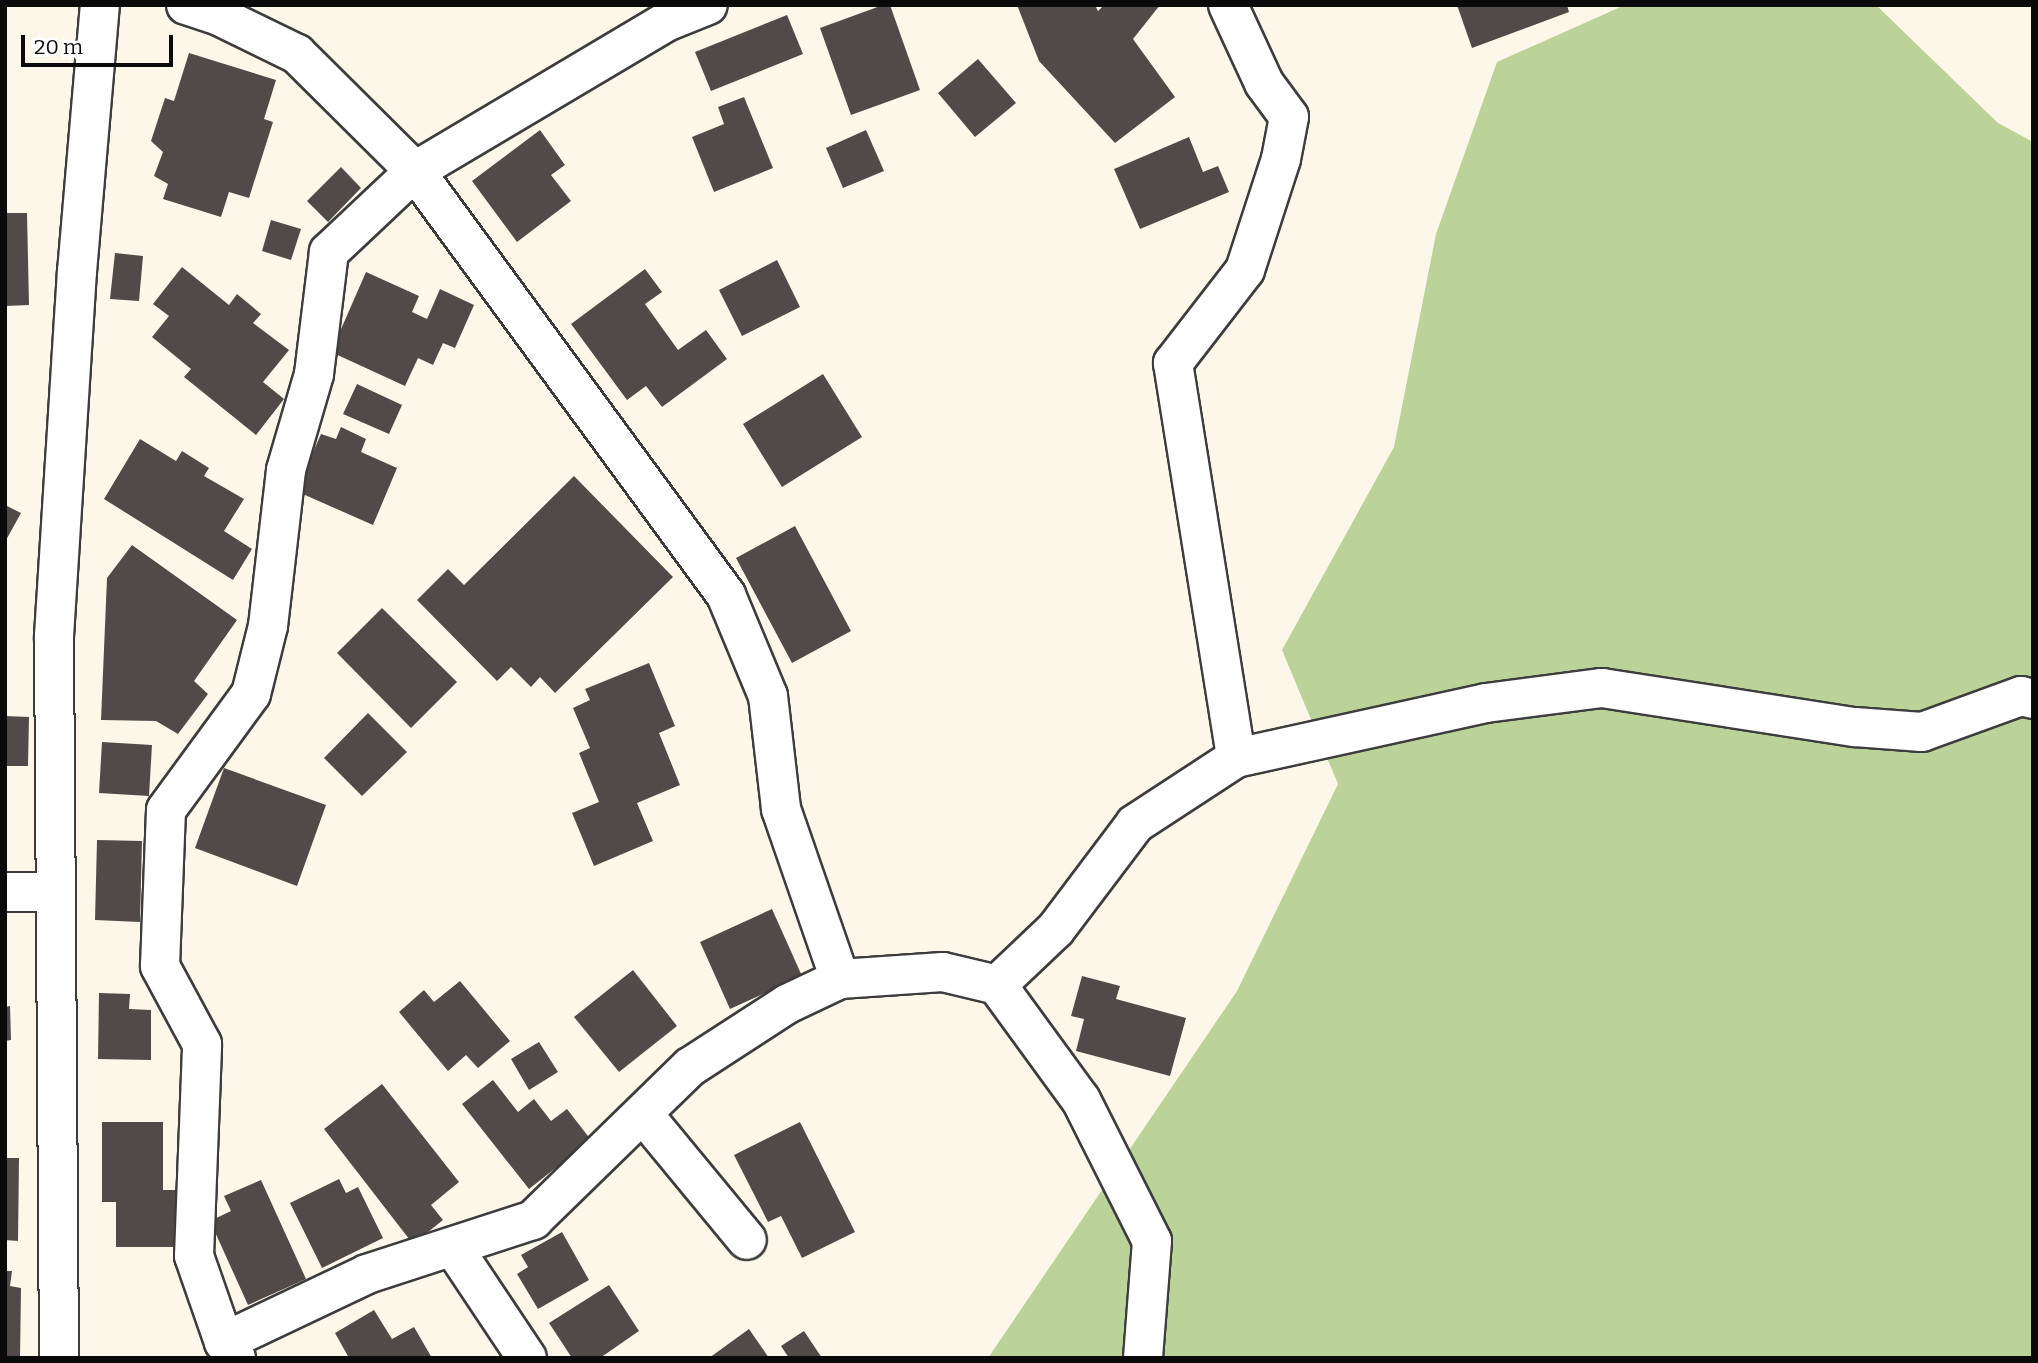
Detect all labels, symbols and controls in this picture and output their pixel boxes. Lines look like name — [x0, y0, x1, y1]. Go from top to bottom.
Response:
scale bar — [24, 21, 177, 65]
text: 20 m — [34, 34, 83, 60]

